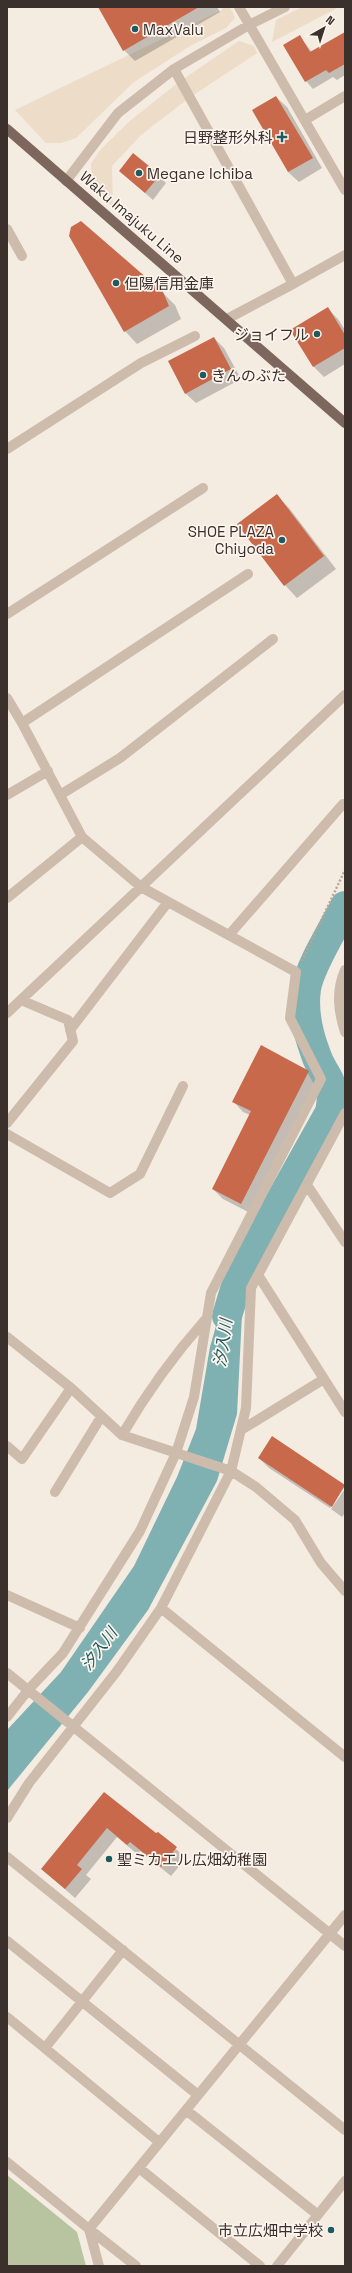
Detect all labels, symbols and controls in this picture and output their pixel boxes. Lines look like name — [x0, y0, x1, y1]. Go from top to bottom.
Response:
north arrow — [304, 8, 344, 48]
text: N — [323, 12, 338, 28]
place label: MaxValu — [143, 20, 204, 39]
marker: MaxValu — [130, 24, 140, 34]
place label: 日野整形外科 — [183, 128, 273, 147]
marker: 日野整形外科 — [276, 131, 288, 143]
place label: Megane Ichiba — [147, 164, 253, 183]
street label: Waku Imajuku Line — [76, 167, 188, 267]
marker: Megane Ichiba — [134, 168, 144, 178]
place label: 但陽信用金庫 — [124, 274, 214, 293]
marker: 但陽信用金庫 — [111, 278, 121, 288]
place label: ジョイフル — [234, 325, 309, 344]
marker: ジョイフル — [312, 329, 322, 339]
place label: きんのぶた — [211, 366, 286, 385]
marker: きんのぶた — [198, 370, 208, 380]
place label: SHOE PLAZA Chiyoda — [188, 522, 275, 558]
marker: SHOE PLAZA Chiyoda — [277, 535, 287, 545]
water label: 汐入川 — [209, 1316, 237, 1368]
water label: 汐入川 — [76, 1622, 123, 1674]
place label: 聖ミカエル広畑幼稚園 — [117, 1850, 267, 1869]
marker: 聖ミカエル広畑幼稚園 — [104, 1854, 114, 1864]
place label: 市立広畑中学校 — [218, 2221, 323, 2240]
marker: 市立広畑中学校 — [326, 2225, 336, 2235]

